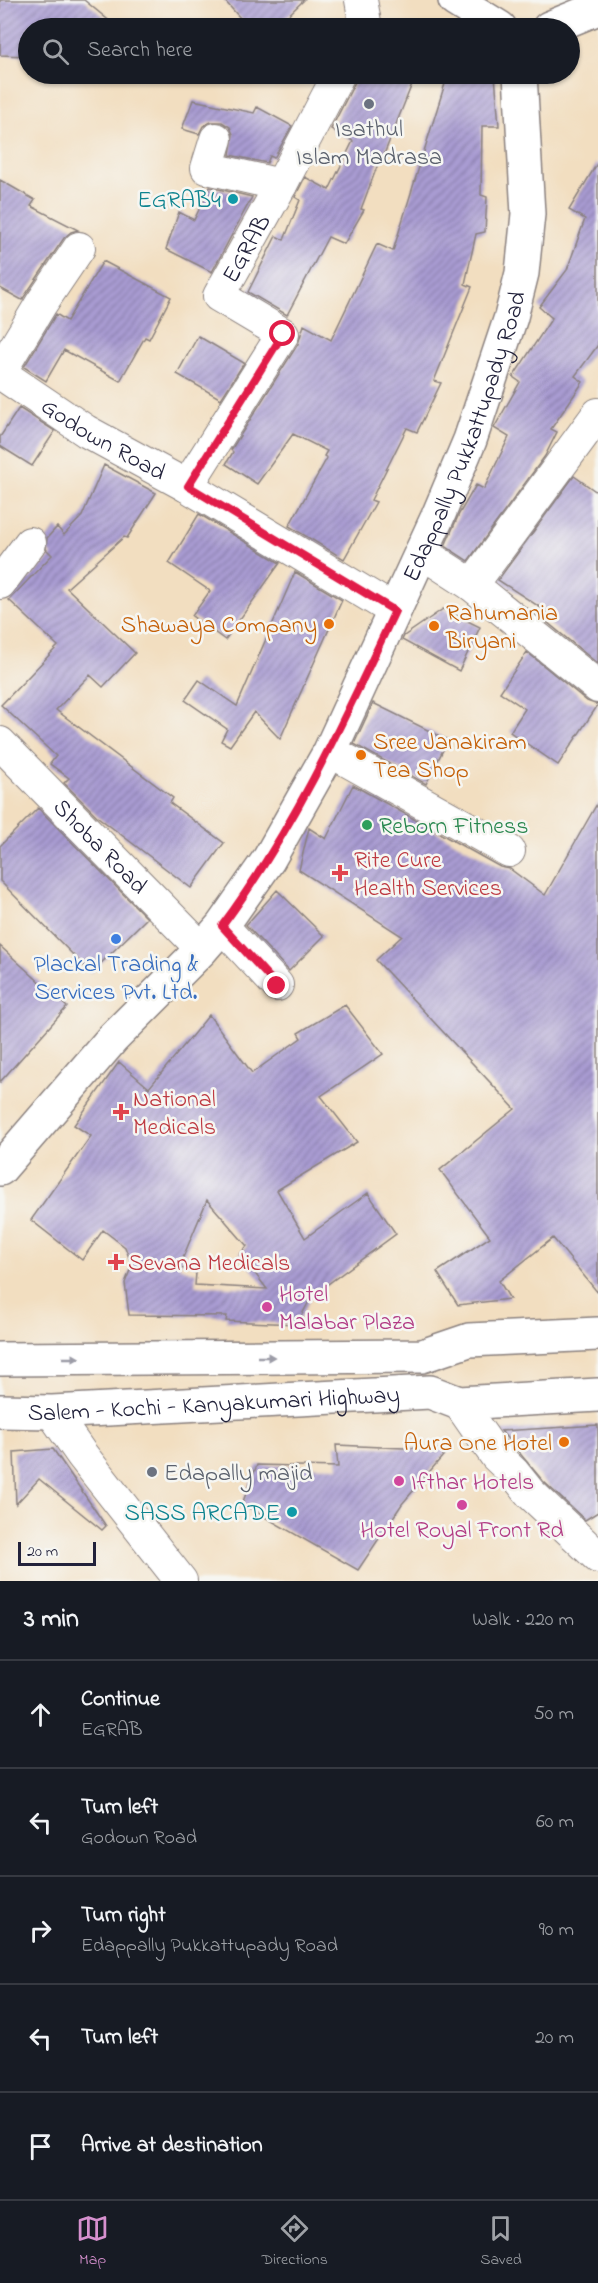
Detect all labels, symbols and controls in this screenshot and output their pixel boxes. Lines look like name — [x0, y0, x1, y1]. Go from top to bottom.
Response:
search box — [18, 18, 580, 84]
icon: search — [39, 35, 72, 68]
text: Search here — [87, 35, 192, 67]
marker: Isathul Islam Madrasa — [362, 97, 376, 111]
place label: Isathul Islam Madrasa — [296, 113, 442, 176]
place label: EGRAB4 — [137, 184, 221, 219]
marker: EGRAB4 — [226, 192, 240, 206]
street label: EGRAB — [215, 209, 281, 290]
street label: Edappally Pukkattupady Road — [395, 287, 537, 588]
route start — [269, 320, 295, 346]
street label: Godown Road — [33, 390, 172, 491]
place label: Rahumania Biryani — [445, 597, 558, 661]
place label: Shawaya Company — [121, 609, 317, 645]
marker: Shawaya Company — [322, 617, 336, 631]
marker: Rahumania Biryani — [427, 619, 441, 633]
place label: Sree Janakiram Tea Shop — [373, 726, 527, 789]
marker: Sree Janakiram Tea Shop — [354, 748, 368, 762]
street label: Shoba Road — [44, 792, 155, 904]
place label: Reborn Fitness — [379, 810, 528, 845]
marker: Reborn Fitness — [360, 818, 374, 832]
place label: Rite Cure Health Services — [354, 844, 502, 907]
marker: Rite Cure Health Services — [331, 864, 349, 882]
marker: Plackal Trading & Services Pvt. Ltd. — [109, 932, 123, 946]
place label: Plackal Trading & Services Pvt. Ltd. — [33, 948, 199, 1011]
route end — [263, 972, 289, 998]
place label: National Medicals — [133, 1083, 216, 1146]
marker: National Medicals — [114, 1105, 128, 1119]
place label: Sevana Medicals — [128, 1247, 290, 1282]
marker: Sevana Medicals — [109, 1255, 123, 1269]
place label: Hotel Malabar Plaza — [279, 1278, 415, 1341]
marker: Hotel Malabar Plaza — [260, 1300, 274, 1314]
one-way arrow — [257, 1352, 276, 1362]
one-way arrow — [62, 1353, 81, 1363]
street label: Salem - Kochi - Kanyakumari Highway — [27, 1379, 401, 1432]
place label: Aura One Hotel — [404, 1427, 552, 1462]
marker: Aura One Hotel — [557, 1435, 571, 1449]
place label: Edapally majid — [164, 1457, 313, 1493]
marker: Edapally majid — [145, 1465, 159, 1479]
place label: Ifthar Hotels — [411, 1466, 534, 1501]
marker: Ifthar Hotels — [392, 1474, 406, 1488]
place label: SASS ARCADE — [125, 1497, 280, 1532]
marker: Hotel Royal Front Rd — [455, 1498, 469, 1512]
marker: SASS ARCADE — [285, 1505, 299, 1519]
place label: Hotel Royal Front Rd — [360, 1514, 564, 1550]
scale bar — [18, 1539, 96, 1566]
text: 20 m — [27, 1540, 58, 1564]
text: 3 min — [24, 1601, 79, 1639]
text: Walk · 220 m — [472, 1606, 574, 1635]
text: Continue — [81, 1684, 160, 1716]
icon: ahead — [24, 1698, 57, 1731]
text: 50 m — [533, 1700, 574, 1729]
text: EGRAB — [81, 1716, 143, 1745]
text: Turn left — [81, 1792, 158, 1824]
icon: left — [24, 1806, 57, 1839]
text: 60 m — [536, 1808, 574, 1837]
text: Godown Road — [81, 1824, 197, 1853]
text: Turn right — [81, 1900, 166, 1932]
icon: right — [24, 1914, 57, 1947]
text: 90 m — [539, 1916, 574, 1945]
text: Edappally Pukkattupady Road — [81, 1932, 338, 1961]
icon: left — [24, 2022, 57, 2055]
text: Turn left — [81, 2022, 158, 2054]
text: 20 m — [535, 2024, 574, 2053]
icon: arrive — [24, 2130, 57, 2163]
text: Arrive at destination — [81, 2130, 263, 2162]
tab: Map — [76, 2212, 109, 2272]
tab: Directions — [261, 2212, 328, 2272]
tab: Saved — [480, 2212, 522, 2272]

